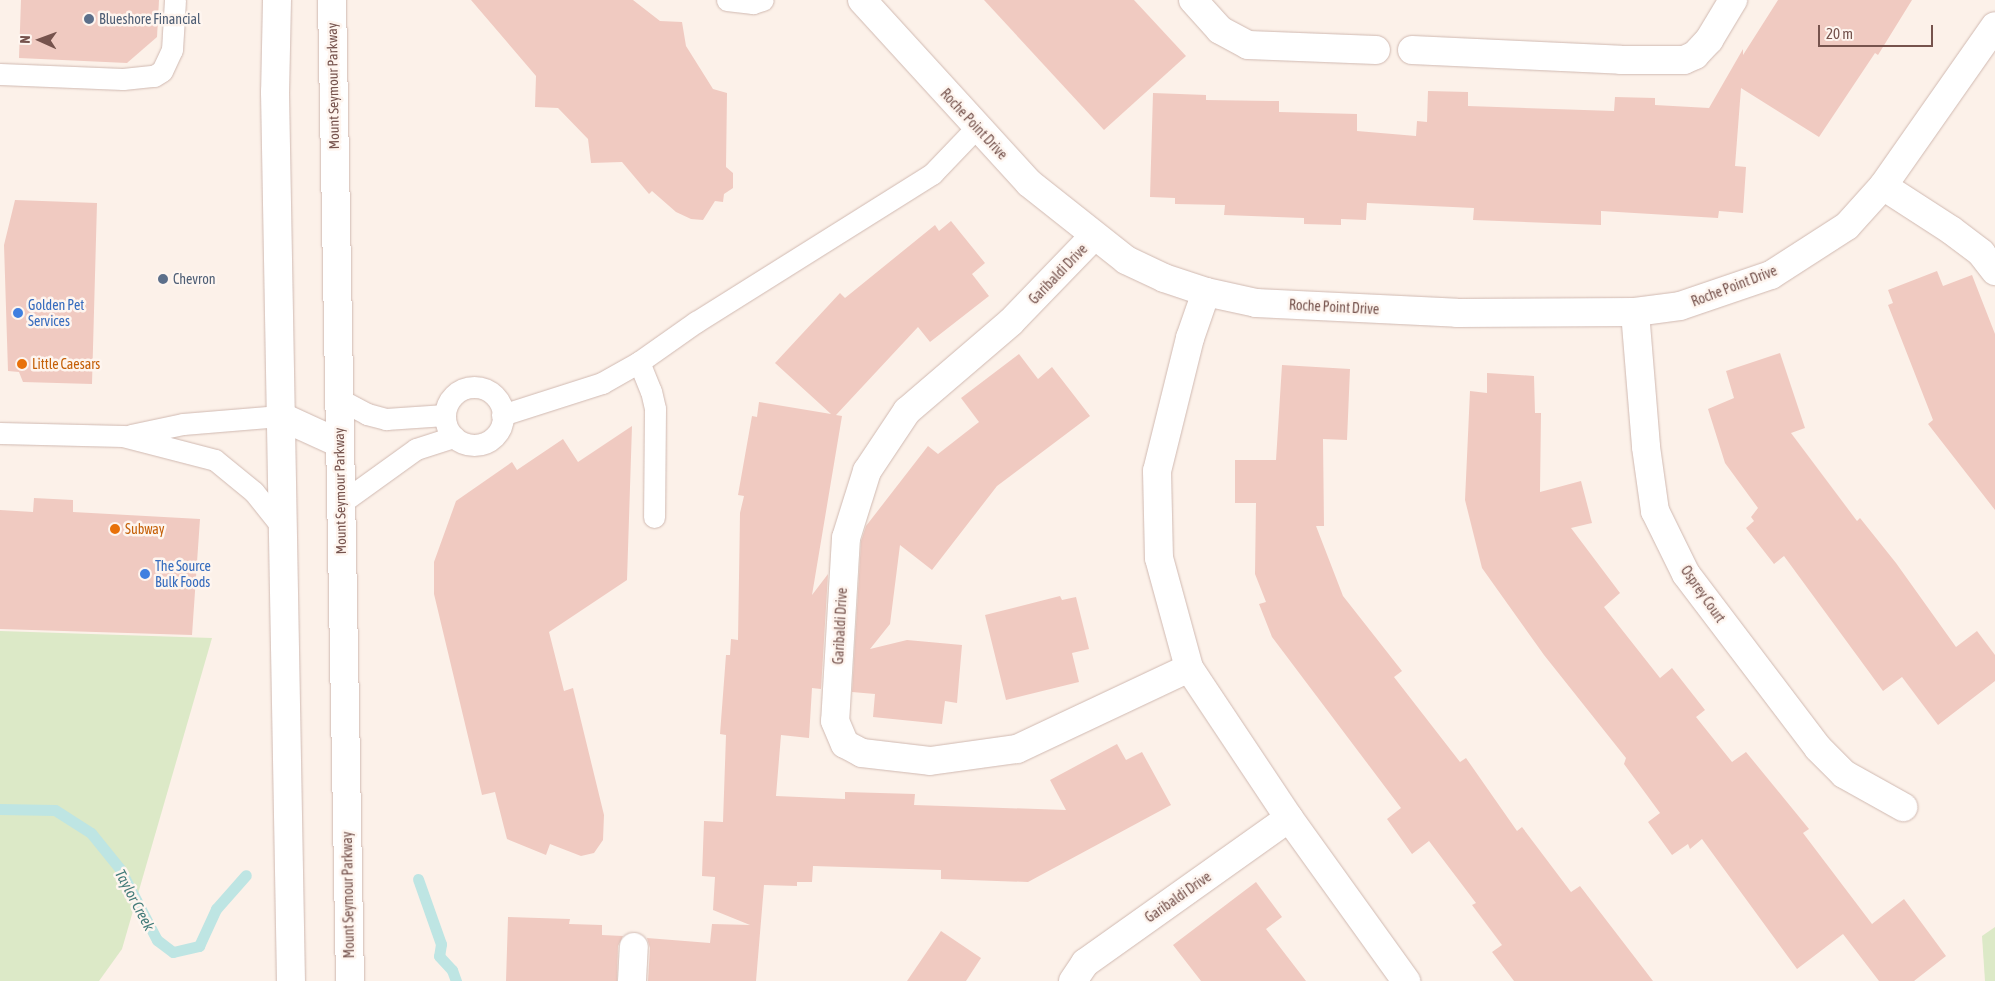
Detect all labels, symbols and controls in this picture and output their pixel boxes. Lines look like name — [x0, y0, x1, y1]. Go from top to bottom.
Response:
place label: Blueshore Financial — [99, 11, 201, 27]
marker: Blueshore Financial — [83, 13, 95, 25]
north arrow — [15, 15, 65, 65]
scale bar — [1820, 15, 1935, 47]
street label: Mount Seymour Parkway — [323, 23, 343, 149]
text: 20 m — [1826, 25, 1853, 42]
text: N — [17, 35, 33, 44]
street label: Roche Point Drive — [937, 85, 1011, 163]
street label: Garibaldi Drive — [1025, 240, 1091, 308]
street label: Roche Point Drive — [1689, 262, 1779, 310]
place label: Chevron — [173, 271, 216, 287]
marker: Chevron — [157, 273, 169, 285]
street label: Roche Point Drive — [1288, 296, 1380, 318]
place label: Golden Pet Services — [28, 297, 84, 330]
marker: Golden Pet Services — [12, 307, 24, 319]
place label: Little Caesars — [32, 356, 100, 372]
marker: Little Caesars — [16, 358, 28, 370]
street label: Mount Seymour Parkway — [330, 428, 350, 554]
place label: Subway — [125, 521, 165, 537]
marker: Subway — [109, 523, 121, 535]
place label: The Source Bulk Foods — [155, 558, 211, 590]
street label: Osprey Court — [1677, 562, 1729, 626]
marker: The Source Bulk Foods — [139, 568, 151, 580]
street label: Garibaldi Drive — [830, 587, 850, 665]
street label: Mount Seymour Parkway — [338, 832, 358, 958]
water label: Taylor Creek — [111, 866, 159, 934]
street label: Garibaldi Drive — [1142, 868, 1214, 926]

